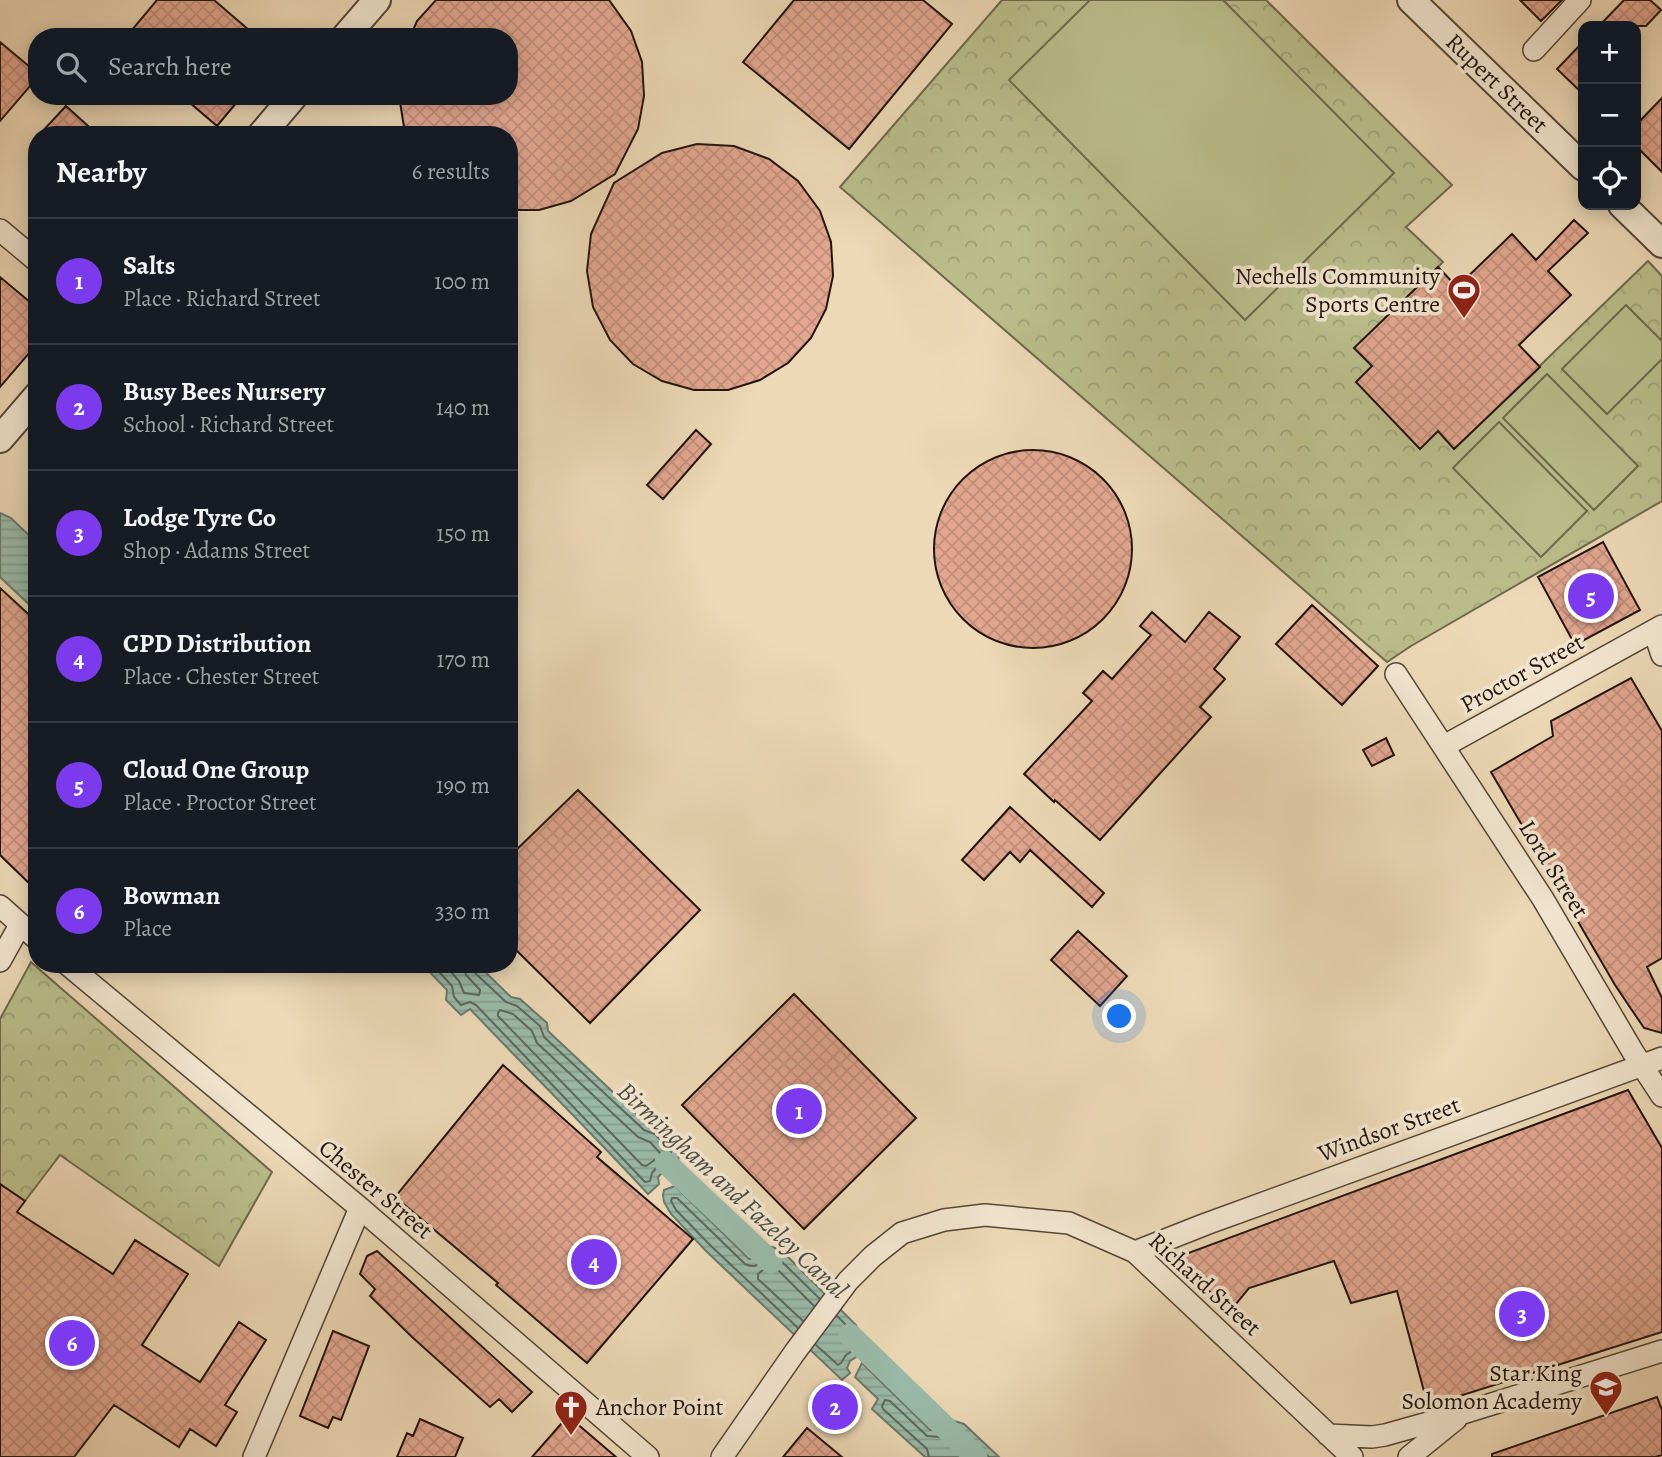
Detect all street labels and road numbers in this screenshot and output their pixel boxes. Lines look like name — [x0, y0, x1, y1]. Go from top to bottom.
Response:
street label: Rupert Street — [1439, 26, 1555, 140]
street label: Proctor Street — [1454, 626, 1590, 720]
street label: Lord Street — [1511, 814, 1597, 924]
street label: Windsor Street — [1313, 1088, 1464, 1170]
street label: Chester Street — [312, 1132, 440, 1246]
street label: Richard Street — [1142, 1225, 1268, 1343]

